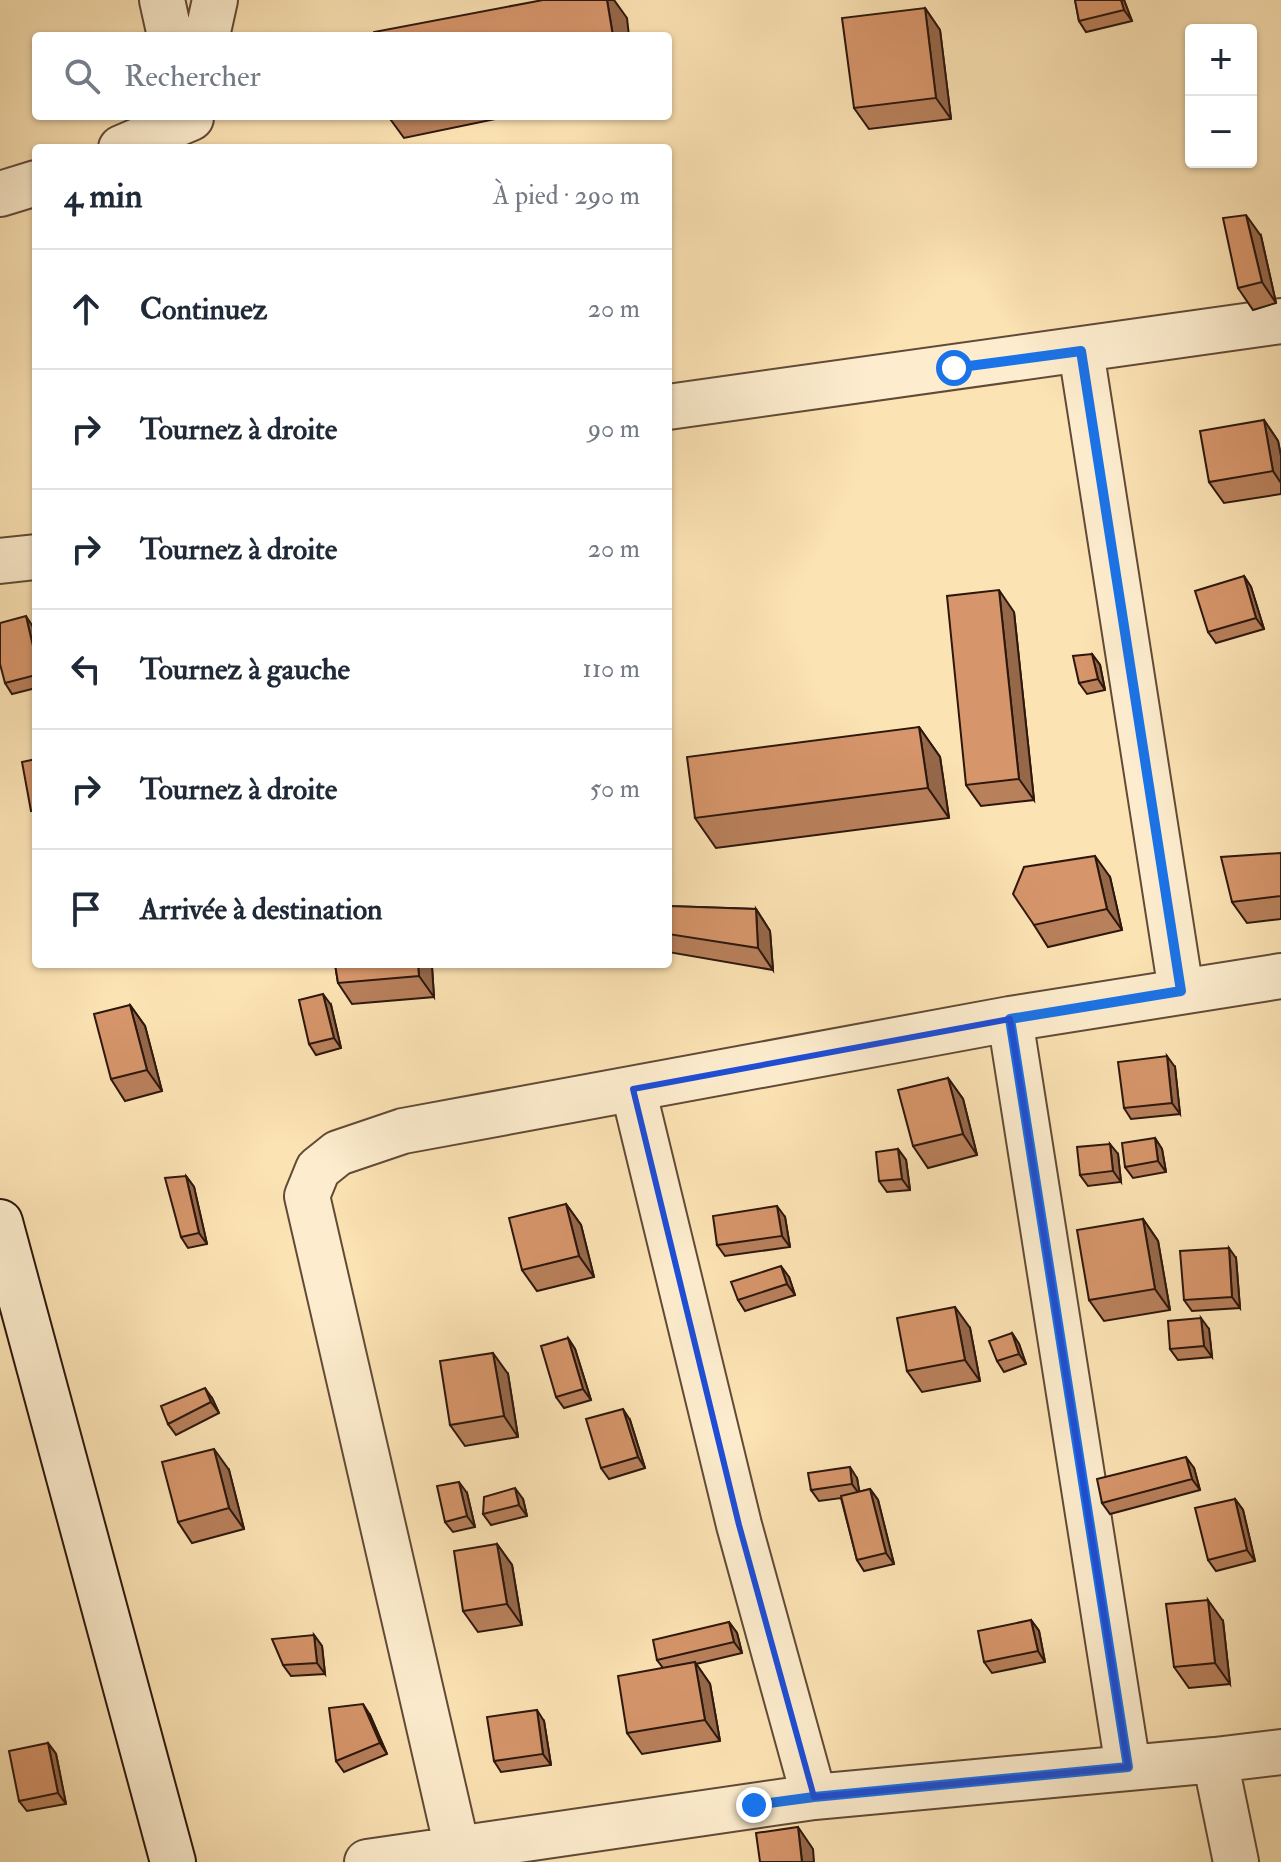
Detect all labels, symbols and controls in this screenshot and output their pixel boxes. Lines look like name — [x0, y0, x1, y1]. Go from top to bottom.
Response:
map controls — [1185, 24, 1257, 168]
button: + — [1185, 24, 1257, 96]
search box — [32, 32, 672, 120]
icon: search — [60, 54, 104, 98]
text: Rechercher — [124, 58, 261, 95]
button: − — [1185, 96, 1257, 168]
text: 4 min — [64, 175, 142, 218]
text: À pied · 290 m — [493, 180, 640, 212]
icon: ahead — [64, 287, 108, 331]
text: Continuez — [140, 291, 267, 328]
text: 20 m — [588, 293, 640, 325]
route start — [936, 350, 972, 386]
icon: right — [64, 407, 108, 451]
text: Tournez à droite — [140, 411, 337, 448]
text: 90 m — [588, 413, 640, 445]
icon: right — [64, 527, 108, 571]
text: Tournez à droite — [140, 531, 337, 568]
text: 20 m — [588, 533, 640, 565]
icon: left — [64, 647, 108, 691]
text: Tournez à gauche — [140, 651, 350, 688]
text: 110 m — [583, 653, 640, 685]
icon: right — [64, 767, 108, 811]
text: Tournez à droite — [140, 771, 337, 808]
text: 50 m — [590, 773, 640, 805]
icon: arrive — [64, 887, 108, 931]
text: Arrivée à destination — [140, 891, 383, 928]
route end — [736, 1787, 772, 1823]

